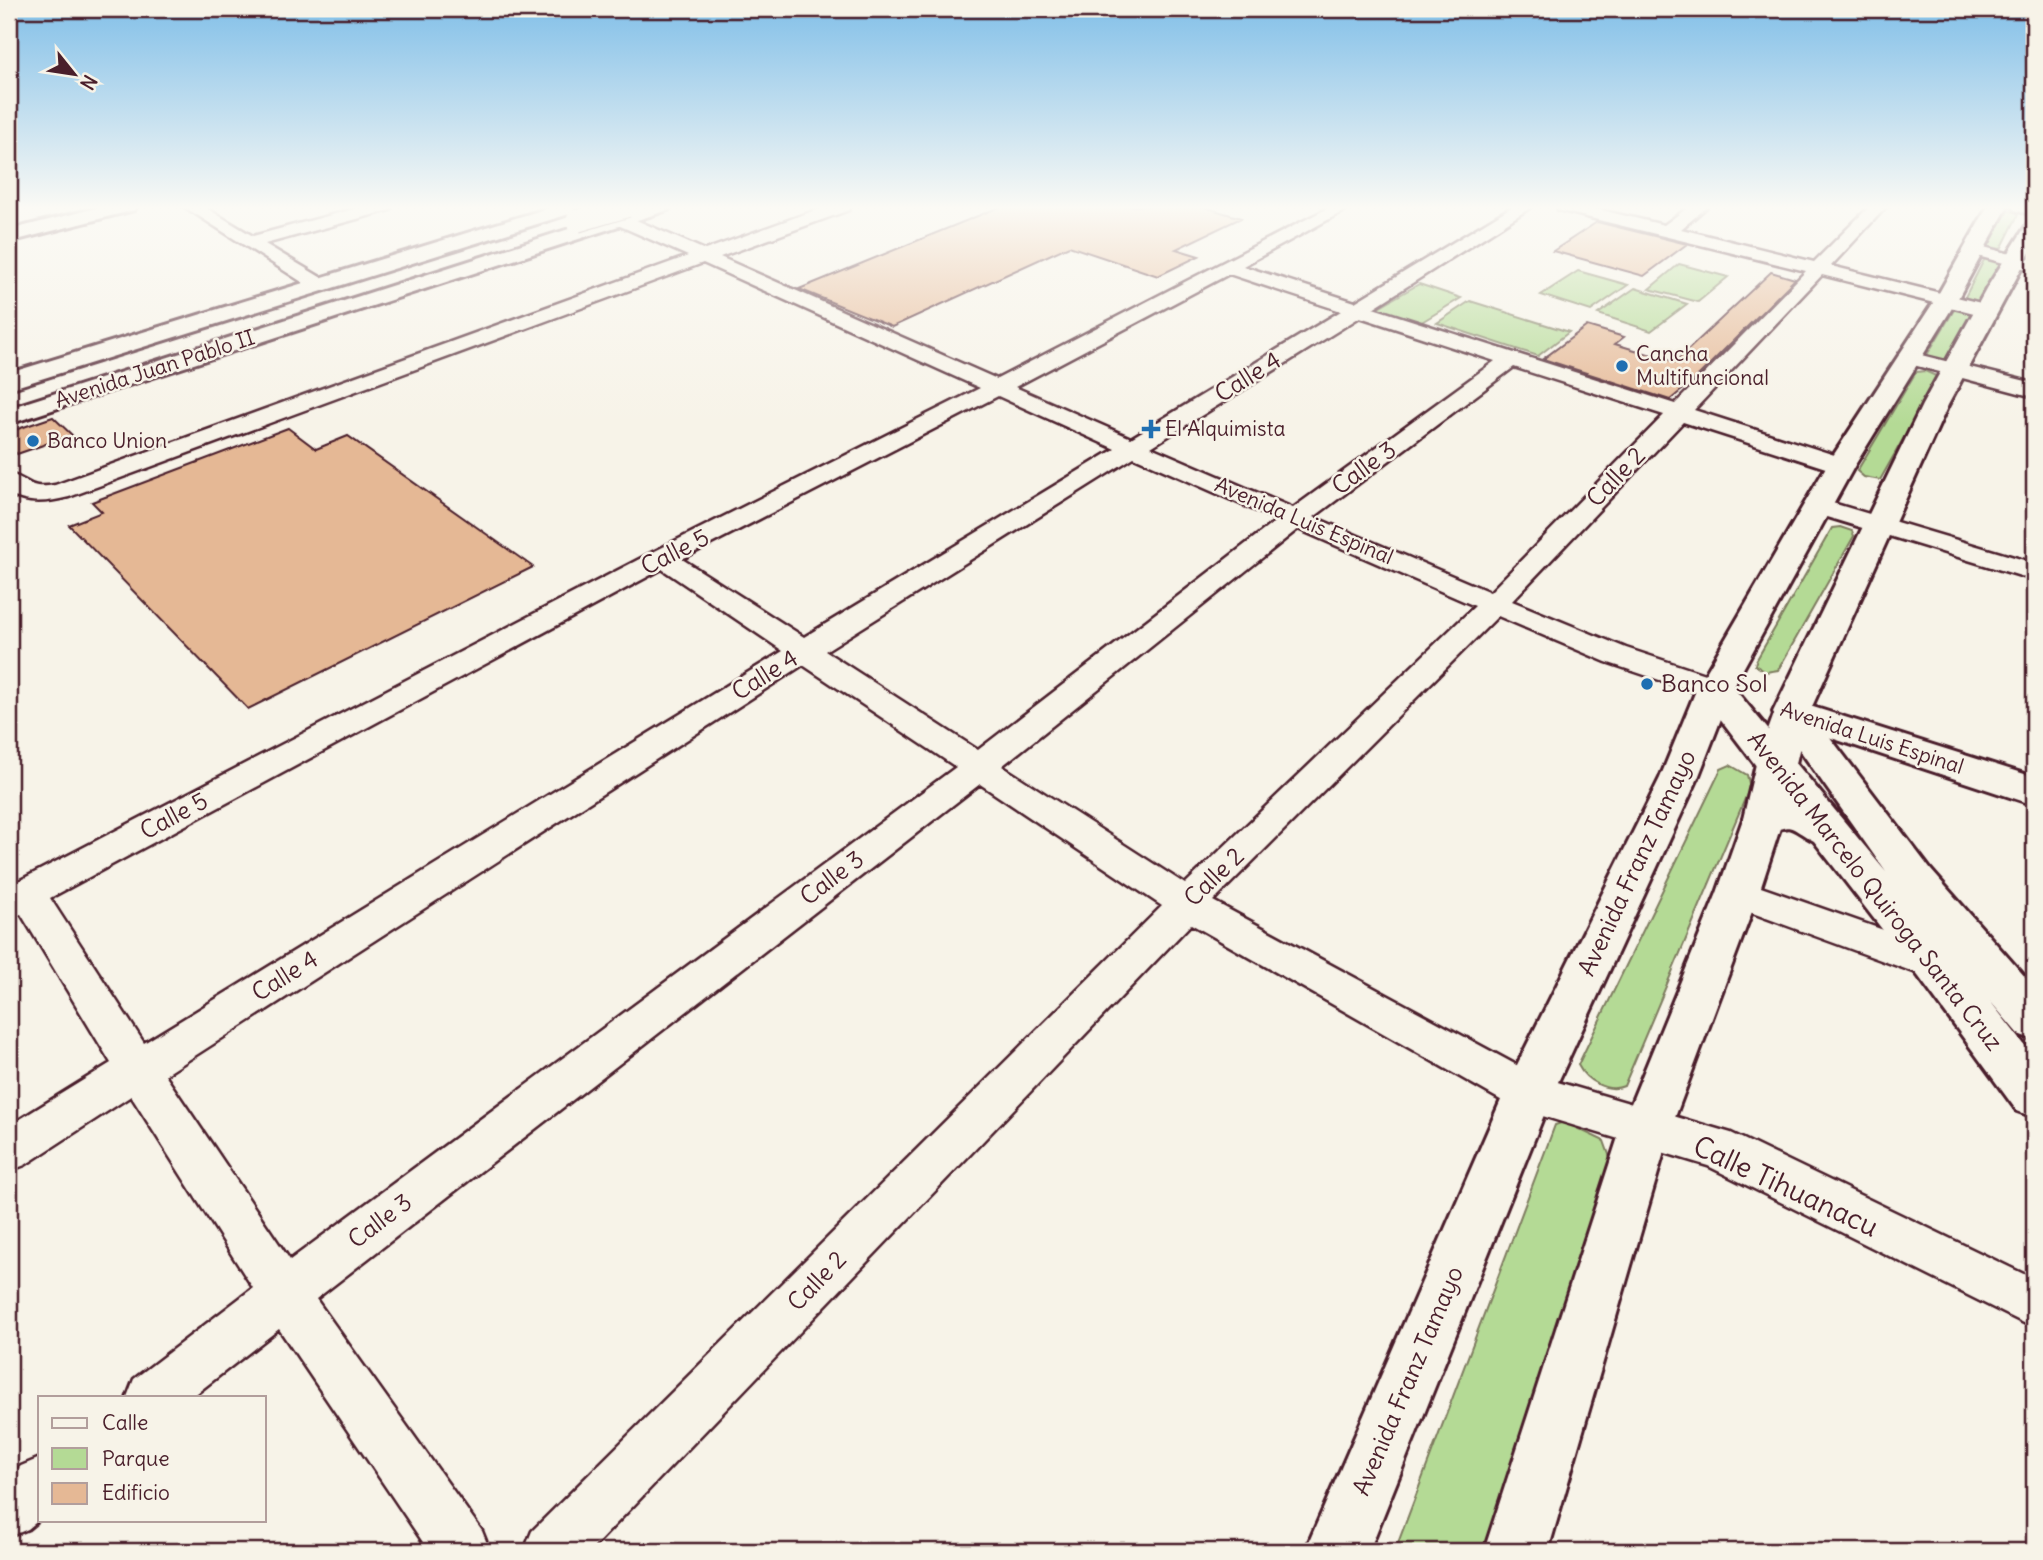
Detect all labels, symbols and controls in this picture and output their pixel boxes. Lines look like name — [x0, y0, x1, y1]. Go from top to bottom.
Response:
north arrow — [38, 38, 108, 108]
text: N — [75, 71, 102, 94]
street label: Avenida Juan Pablo II — [51, 323, 258, 414]
place label: Cancha Multifuncional — [1636, 340, 1769, 391]
street label: Calle 4 — [1209, 344, 1286, 408]
marker: Cancha Multifuncional — [1614, 358, 1630, 374]
place label: El Alquimista — [1165, 415, 1286, 442]
marker: El Alquimista — [1143, 421, 1159, 437]
place label: Banco Union — [47, 427, 167, 454]
marker: Banco Union — [25, 433, 41, 449]
street label: Calle 3 — [1325, 434, 1401, 501]
street label: Calle 2 — [1580, 440, 1651, 513]
street label: Avenida Luis Espinal — [1211, 471, 1397, 570]
street label: Calle 5 — [635, 521, 714, 581]
street label: Calle 4 — [726, 642, 803, 706]
place label: Banco Sol — [1661, 668, 1768, 698]
marker: Banco Sol — [1639, 676, 1655, 692]
street label: Avenida Luis Espinal — [1777, 695, 1967, 780]
street label: Avenida Marcelo Quiroga Santa Cruz — [1742, 725, 2010, 1056]
street label: Avenida Franz Tamayo — [1571, 745, 1702, 980]
street label: Calle 5 — [134, 785, 213, 845]
street label: Calle 2 — [1177, 841, 1250, 912]
street label: Calle 3 — [793, 843, 869, 911]
street label: Calle 4 — [246, 943, 323, 1007]
street label: Calle Tihuanacu — [1688, 1127, 1884, 1245]
street label: Calle 3 — [341, 1186, 417, 1254]
street label: Calle 2 — [781, 1244, 852, 1317]
street label: Avenida Franz Tamayo — [1345, 1262, 1469, 1500]
legend — [38, 1396, 266, 1522]
text: Calle — [102, 1409, 148, 1436]
text: Parque — [102, 1445, 170, 1472]
text: Edificio — [102, 1479, 170, 1506]

